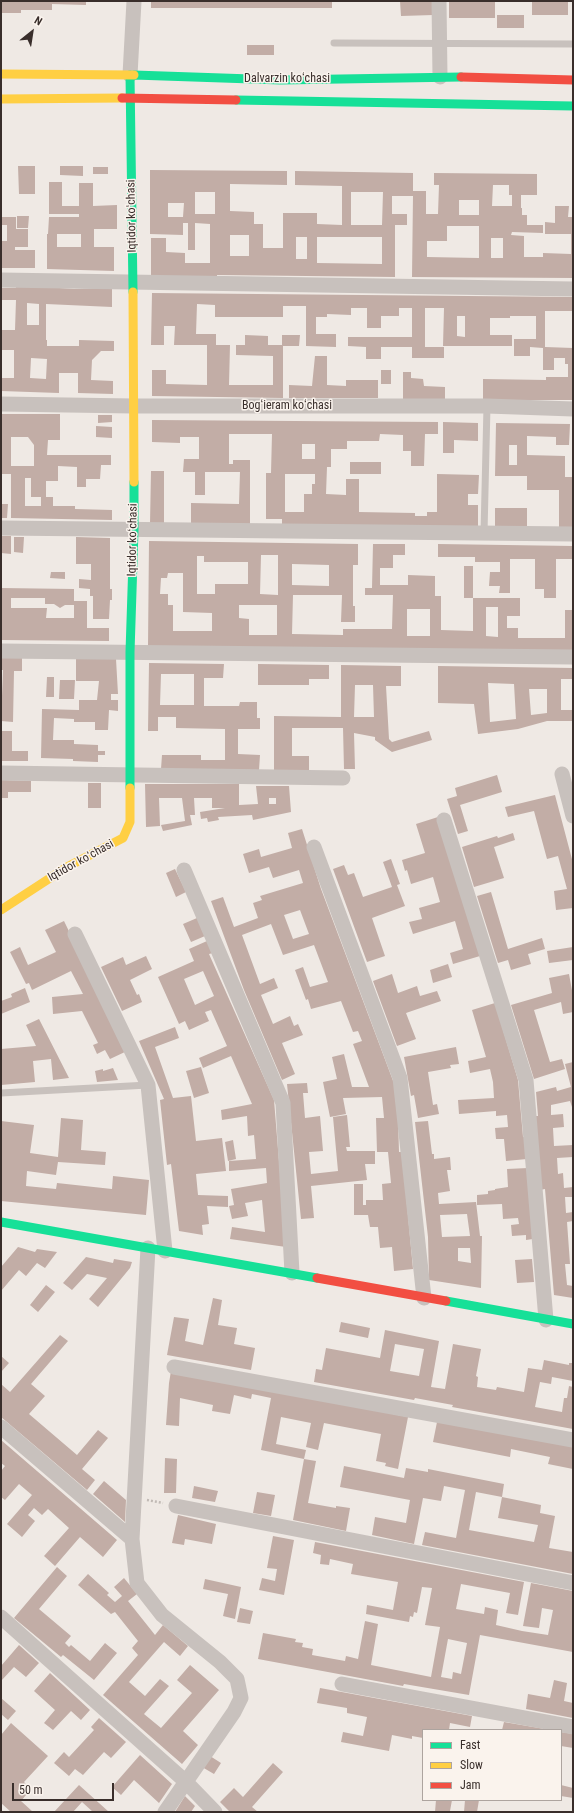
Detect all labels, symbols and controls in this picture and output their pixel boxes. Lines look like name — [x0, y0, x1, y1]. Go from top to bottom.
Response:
north arrow — [12, 12, 52, 52]
text: N — [32, 14, 44, 28]
street label: Dalvarzin koʻchasi — [244, 72, 330, 86]
street label: Iqtidor koʻchasi — [124, 179, 140, 253]
street label: Bogʻieram koʻchasi — [242, 399, 332, 413]
street label: Iqtidor koʻchasi — [125, 503, 141, 577]
street label: Iqtidor koʻchasi — [46, 837, 116, 885]
legend — [422, 1729, 562, 1801]
text: Fast — [460, 1738, 480, 1752]
text: Slow — [460, 1758, 483, 1772]
scale bar — [14, 1775, 116, 1801]
text: Jam — [460, 1778, 481, 1792]
text: 50 m — [19, 1783, 43, 1797]

